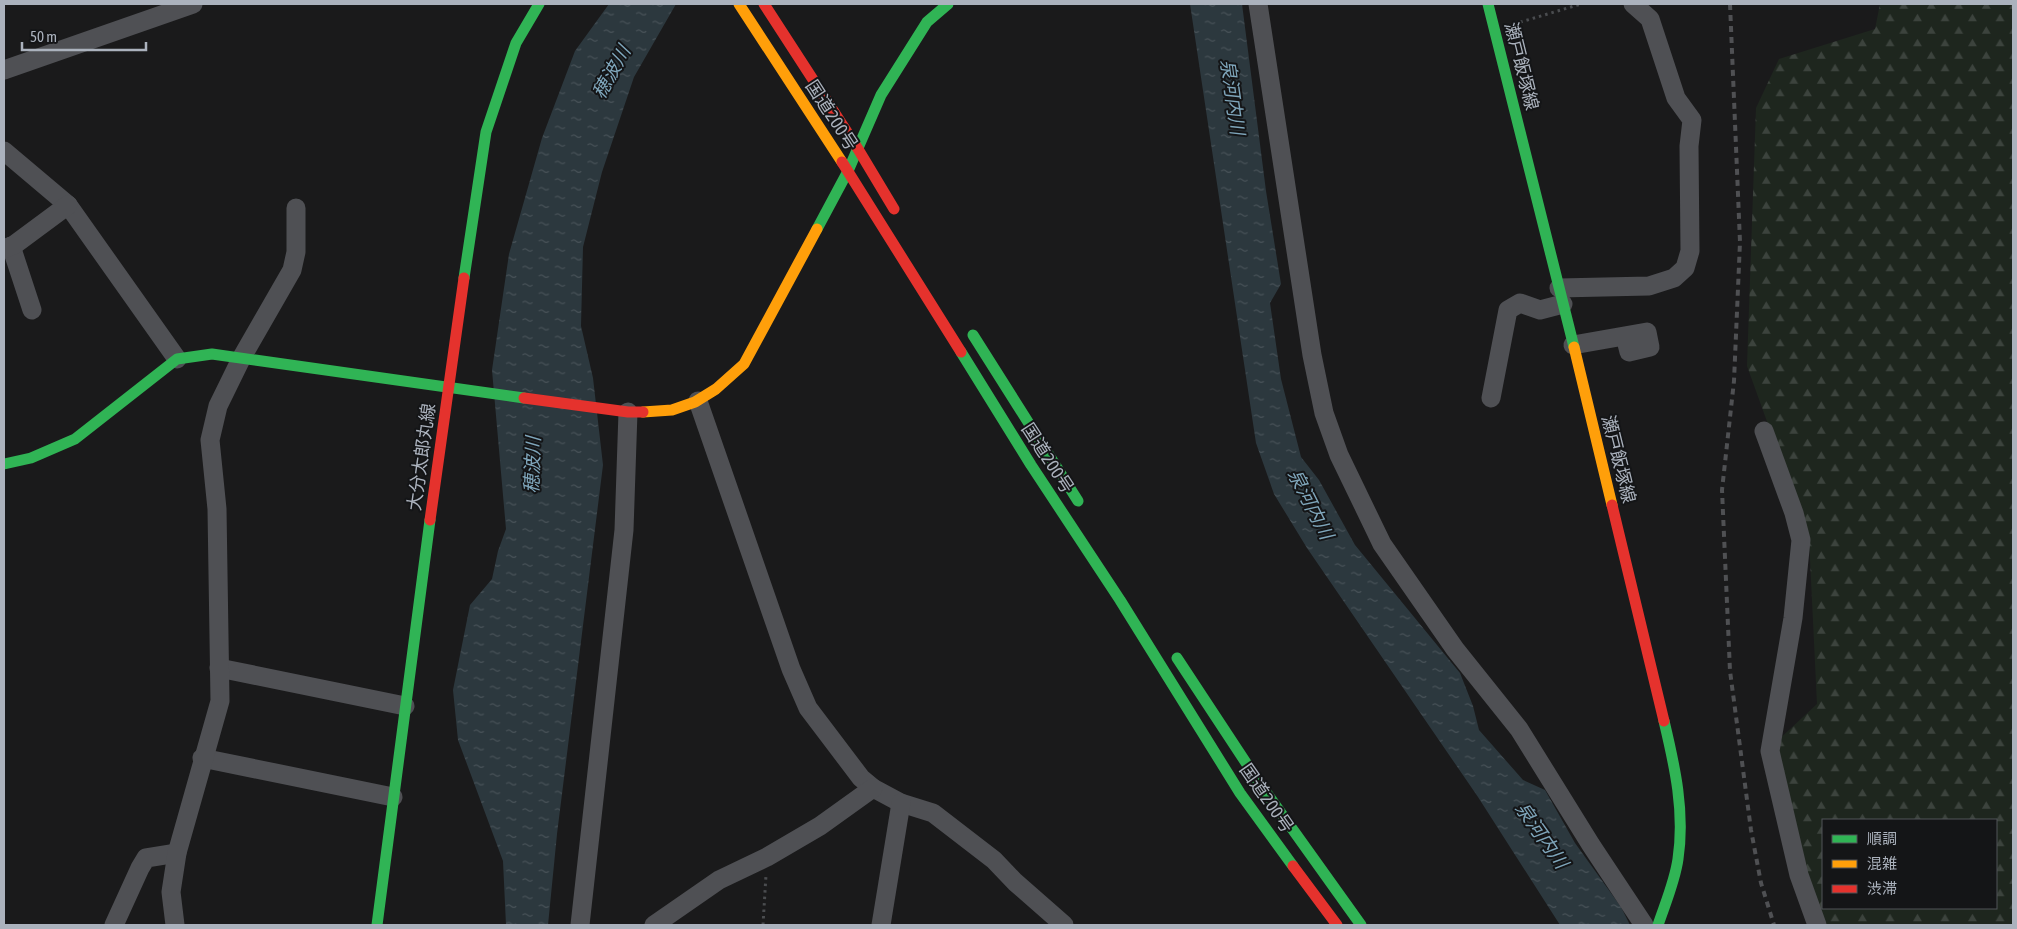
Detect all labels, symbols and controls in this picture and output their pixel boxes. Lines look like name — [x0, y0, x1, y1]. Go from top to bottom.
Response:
scale bar — [22, 20, 146, 52]
street label: 瀬戸飯塚線 — [1501, 20, 1543, 112]
text: 50 m — [30, 28, 57, 45]
water label: 穂波川 — [588, 40, 635, 102]
water label: 泉河内川 — [1217, 58, 1249, 138]
street label: 国道200号 — [802, 76, 862, 154]
street label: 大分太郎丸線 — [403, 402, 439, 512]
street label: 瀬戸飯塚線 — [1598, 413, 1640, 505]
street label: 国道200号 — [1018, 419, 1078, 497]
water label: 穂波川 — [520, 434, 544, 494]
water label: 泉河内川 — [1284, 465, 1339, 545]
street label: 国道200号 — [1236, 759, 1298, 837]
water label: 泉河内川 — [1511, 798, 1574, 874]
legend — [1822, 819, 1997, 909]
text: 順調 — [1867, 830, 1897, 847]
text: 混雑 — [1867, 855, 1897, 872]
text: 渋滞 — [1867, 880, 1897, 897]

